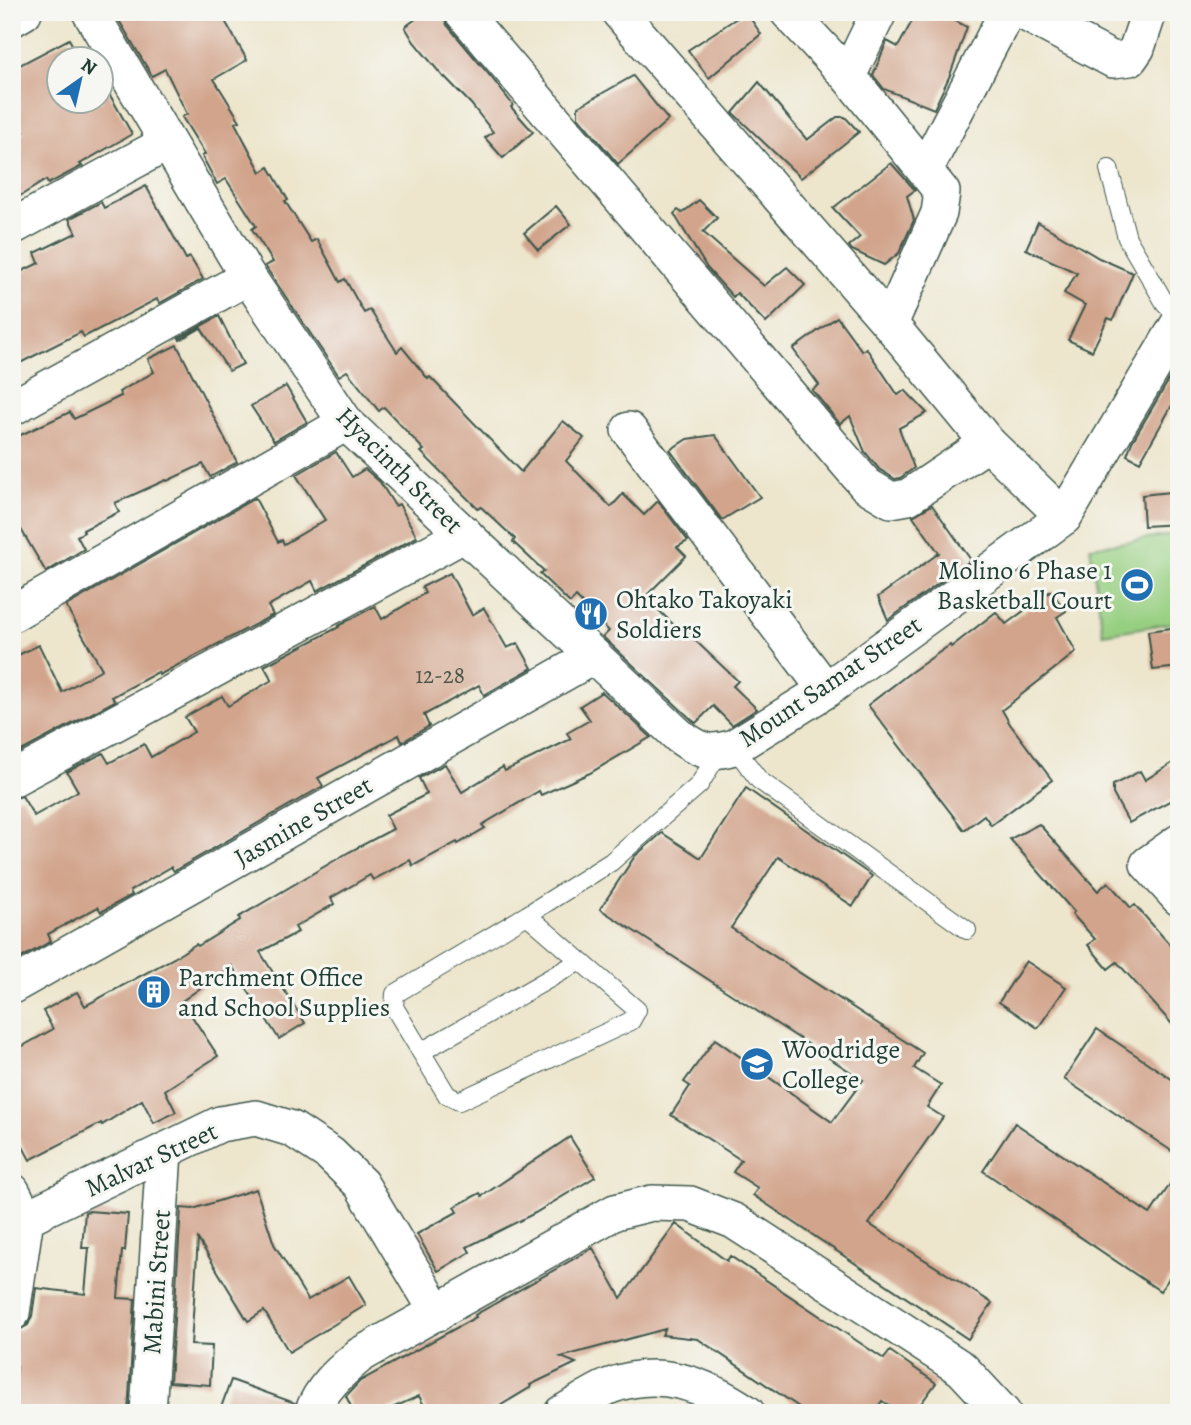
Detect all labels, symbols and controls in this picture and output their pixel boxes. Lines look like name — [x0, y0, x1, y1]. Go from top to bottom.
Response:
north arrow — [46, 46, 116, 116]
text: N — [76, 52, 102, 81]
street label: Hyacinth Street — [328, 399, 471, 542]
place label: Molino 6 Phase 1 Basketball Court — [937, 553, 1112, 618]
sports icon: Molino 6 Phase 1 Basketball Court — [1118, 566, 1156, 604]
place label: Ohtako Takoyaki Soldiers — [616, 582, 793, 647]
restaurant icon: Ohtako Takoyaki Soldiers — [572, 595, 610, 633]
street label: Mount Samat Street — [732, 607, 929, 756]
house number: 12-28 — [415, 660, 465, 691]
street label: Jasmine Street — [228, 768, 379, 875]
place label: Parchment Office and School Supplies — [178, 960, 390, 1025]
building icon: Parchment Office and School Supplies — [135, 973, 173, 1011]
place label: Woodridge College — [781, 1032, 900, 1097]
school or university icon: Woodridge College — [738, 1045, 776, 1083]
street label: Malvar Street — [79, 1113, 224, 1205]
street label: Mabini Street — [134, 1208, 179, 1356]

